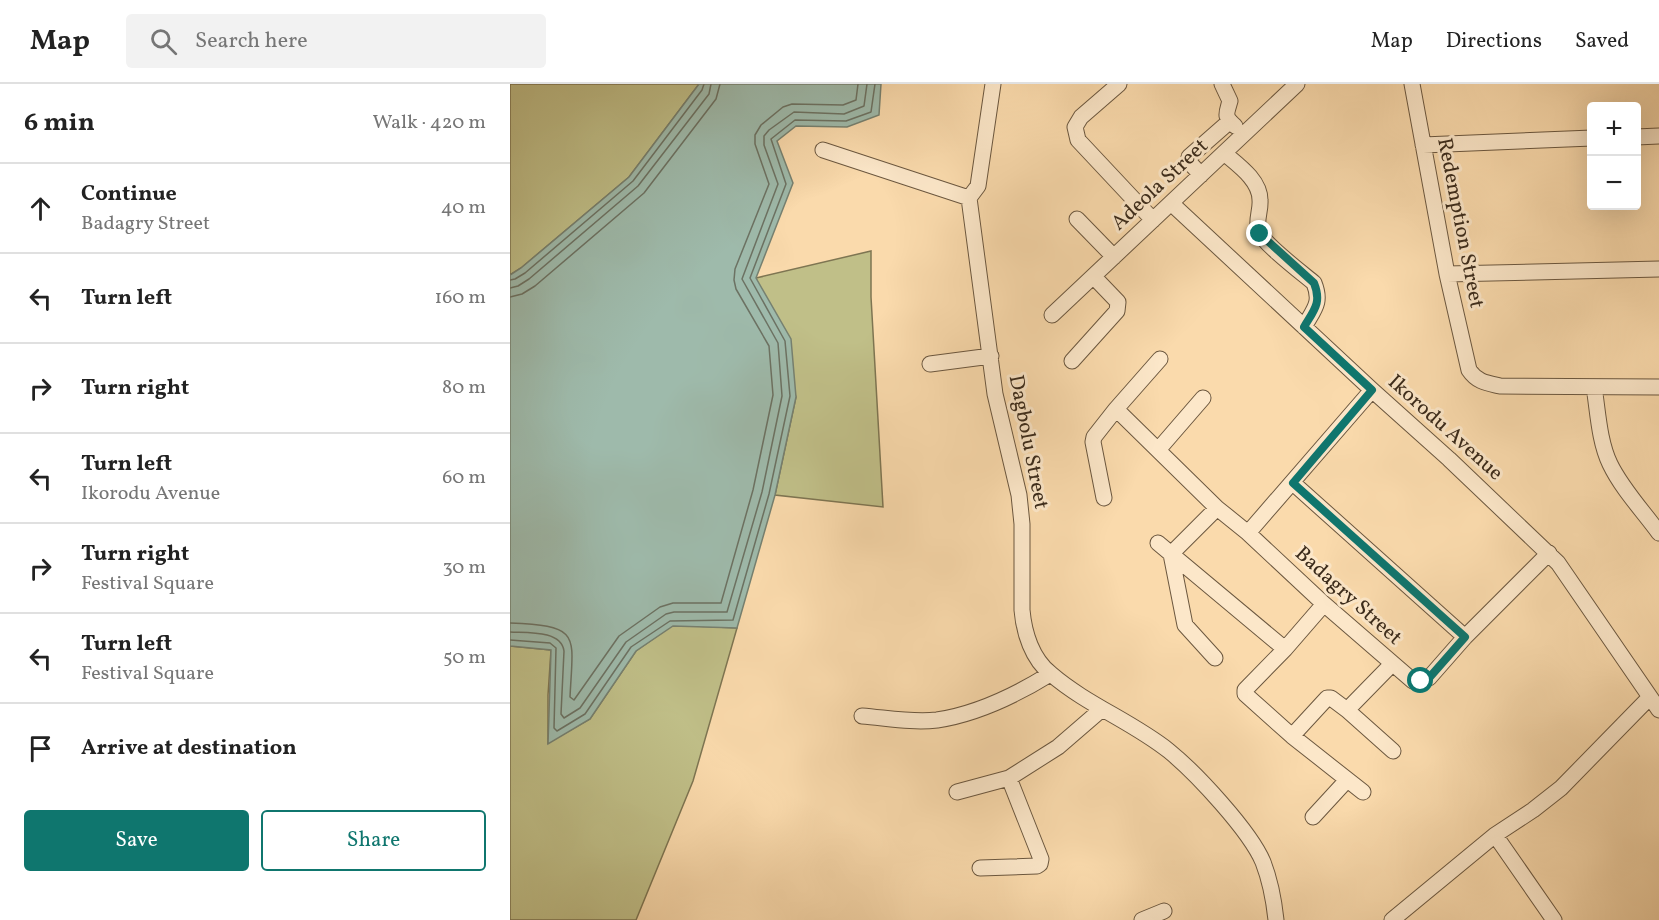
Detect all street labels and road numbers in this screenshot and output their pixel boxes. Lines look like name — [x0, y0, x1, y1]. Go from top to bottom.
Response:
street label: Adeola Street — [1105, 132, 1215, 238]
street label: Redemption Street — [1429, 135, 1491, 311]
street label: Ikorodu Avenue — [1381, 368, 1509, 488]
street label: Dagbolu Street — [1001, 372, 1055, 512]
street label: Badagry Street — [1288, 540, 1408, 652]

